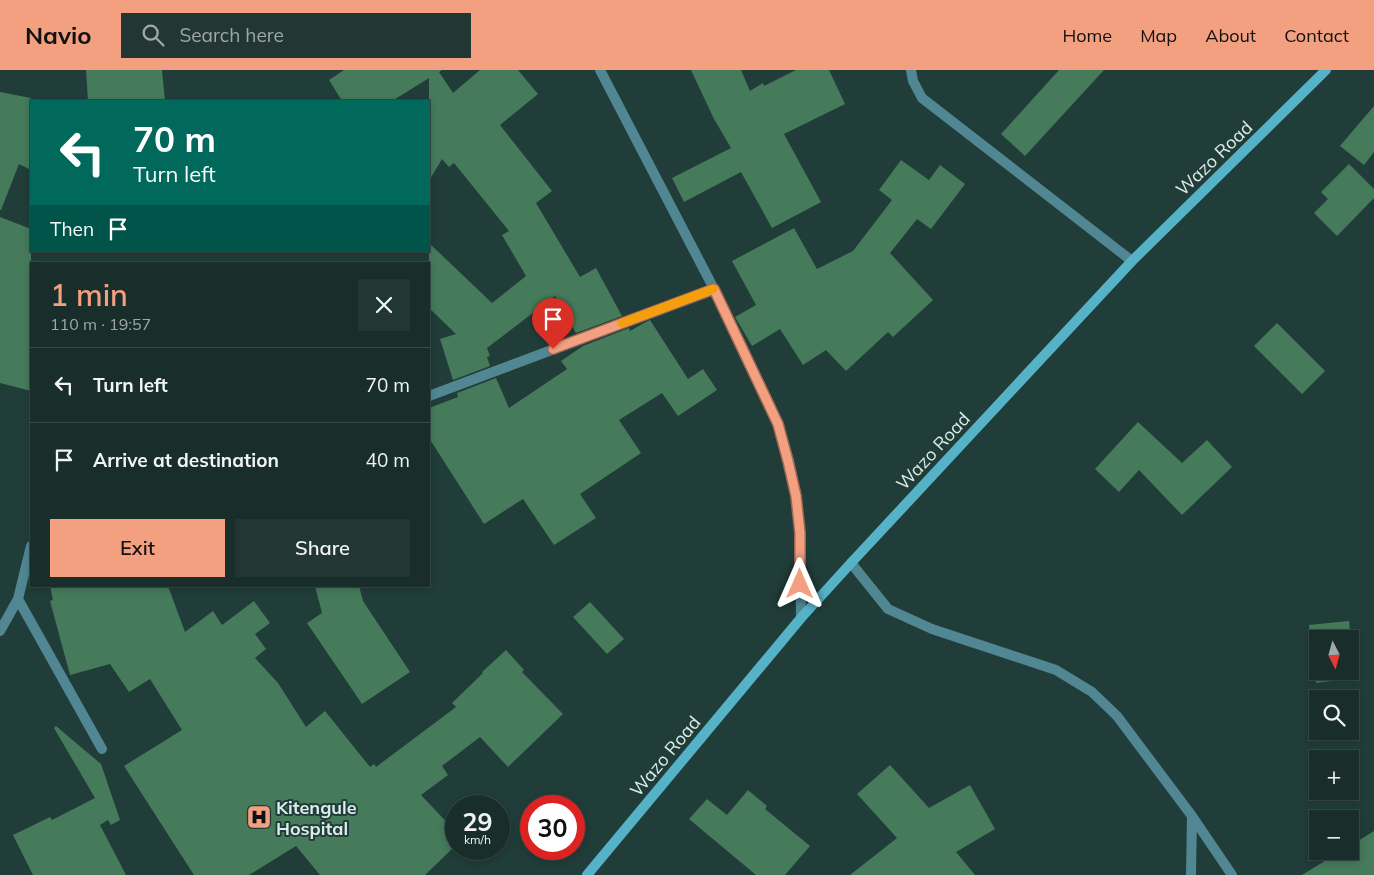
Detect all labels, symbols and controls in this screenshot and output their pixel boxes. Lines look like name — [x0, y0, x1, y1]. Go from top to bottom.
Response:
search box — [121, 13, 471, 58]
text: Navio — [25, 20, 91, 50]
icon: search — [139, 21, 167, 49]
text: Search here — [179, 23, 284, 47]
text: Home — [1062, 24, 1112, 47]
text: Map — [1140, 24, 1177, 47]
text: About — [1205, 24, 1256, 47]
text: Contact — [1284, 24, 1349, 47]
street label: Wazo Road — [1171, 116, 1257, 200]
text: 70 m — [133, 117, 216, 161]
icon: left — [50, 120, 115, 185]
text: Turn left — [133, 160, 216, 188]
icon: arrive — [104, 215, 132, 243]
text: Then — [50, 217, 94, 241]
text: 1 min — [50, 276, 128, 314]
button: close — [358, 279, 410, 331]
pin — [532, 298, 574, 349]
icon: arrive — [539, 305, 567, 333]
text: 110 m · 19:57 — [50, 314, 151, 334]
icon: left — [50, 371, 78, 399]
text: Turn left — [93, 373, 168, 397]
text: 70 m — [366, 373, 410, 397]
street label: Wazo Road — [891, 407, 975, 495]
icon: arrive — [50, 446, 78, 474]
text: Arrive at destination — [93, 448, 279, 472]
text: 40 m — [366, 448, 410, 472]
button: Exit — [50, 519, 225, 577]
button: Share — [235, 519, 410, 577]
position arrow — [773, 557, 825, 609]
north arrow — [1309, 630, 1359, 680]
map controls — [1309, 630, 1359, 860]
button: search — [1309, 690, 1359, 740]
street label: Wazo Road — [625, 711, 705, 801]
button: + — [1309, 750, 1359, 800]
speed limit sign: 30 — [520, 795, 585, 860]
place label: Kitengule Hospital — [276, 796, 357, 840]
hospital icon: Kitengule Hospital — [246, 804, 272, 830]
text: 29 — [462, 806, 493, 837]
button: − — [1309, 810, 1359, 860]
text: km/h — [464, 832, 491, 847]

